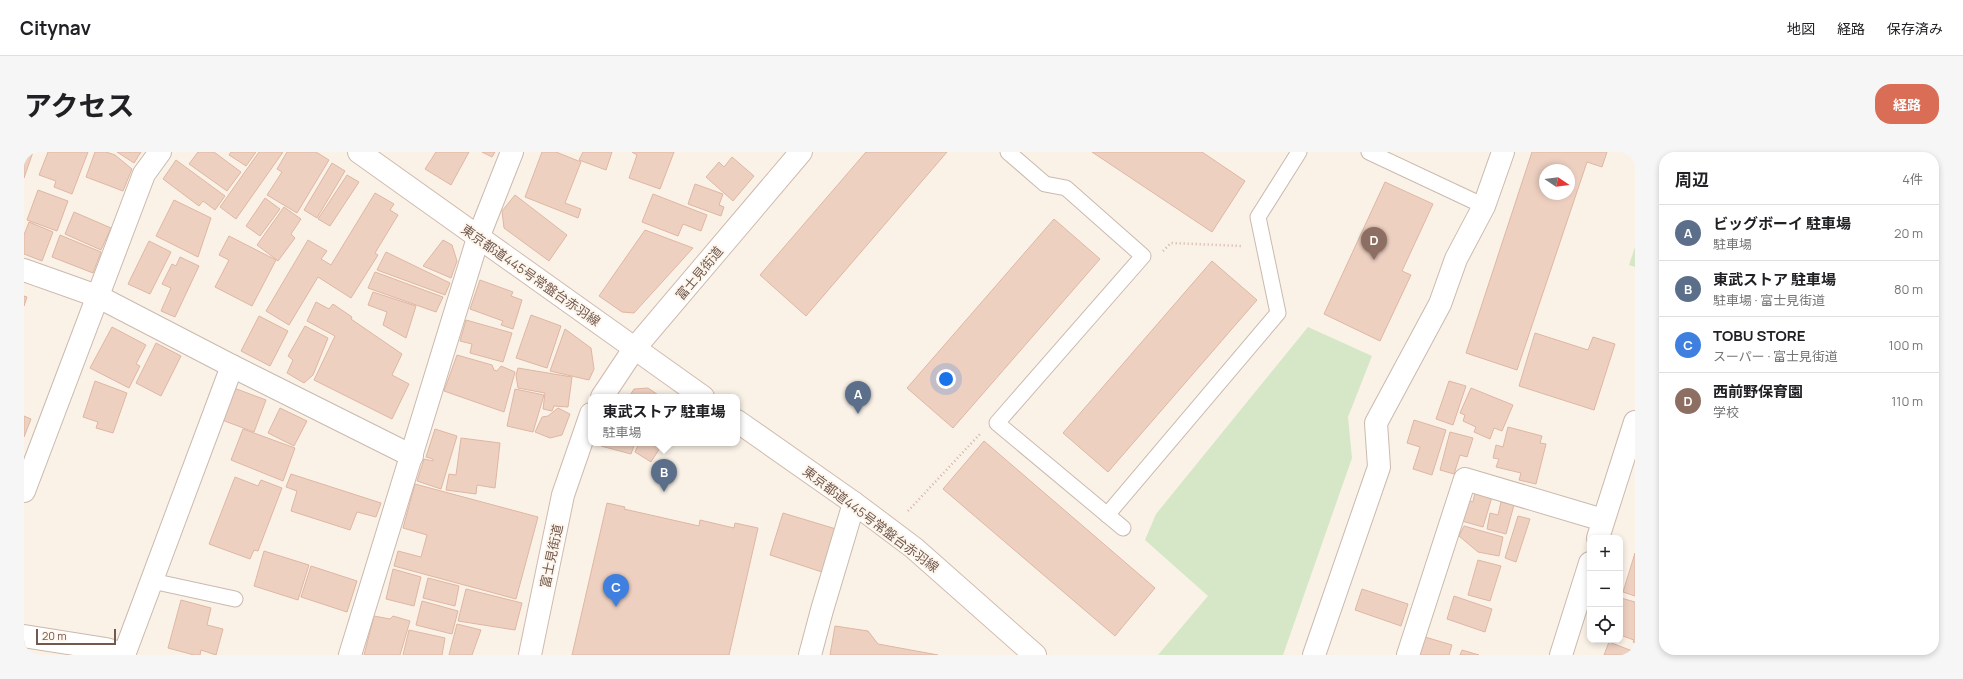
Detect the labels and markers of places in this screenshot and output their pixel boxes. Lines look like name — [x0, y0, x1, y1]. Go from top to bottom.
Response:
pin: D — [1361, 227, 1387, 260]
pin: A — [845, 381, 871, 414]
pin: B — [651, 459, 677, 492]
pin: C — [603, 574, 629, 607]

